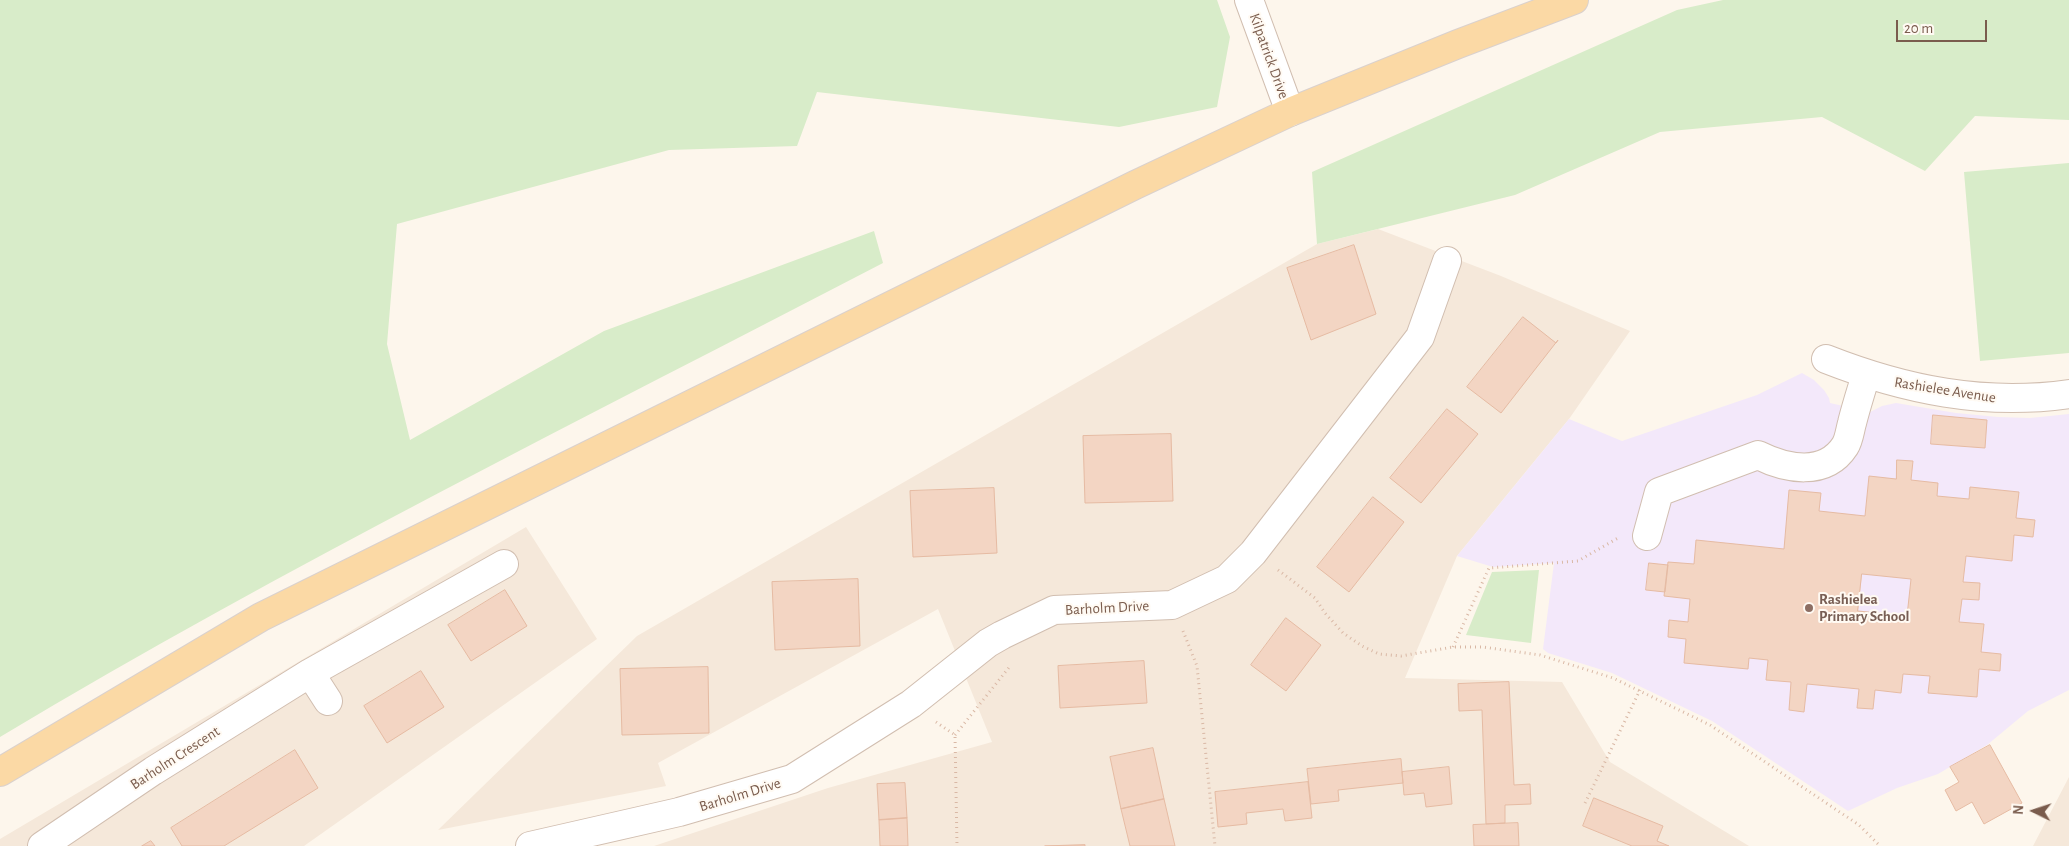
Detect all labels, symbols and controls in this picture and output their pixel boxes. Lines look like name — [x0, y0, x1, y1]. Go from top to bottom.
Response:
scale bar — [1899, 10, 1990, 42]
street label: Kilpatrick Drive — [1245, 11, 1293, 101]
text: 20 m — [1904, 21, 1933, 36]
street label: Rashielee Avenue — [1893, 373, 1997, 407]
place label: Rashielea Primary School — [1819, 590, 1910, 625]
street label: Barholm Drive — [1064, 597, 1150, 619]
marker: Rashielea Primary School — [1803, 602, 1815, 614]
street label: Barholm Crescent — [127, 722, 223, 794]
street label: Barholm Drive — [697, 774, 783, 816]
north arrow — [2009, 786, 2059, 836]
text: N — [2012, 805, 2026, 815]

